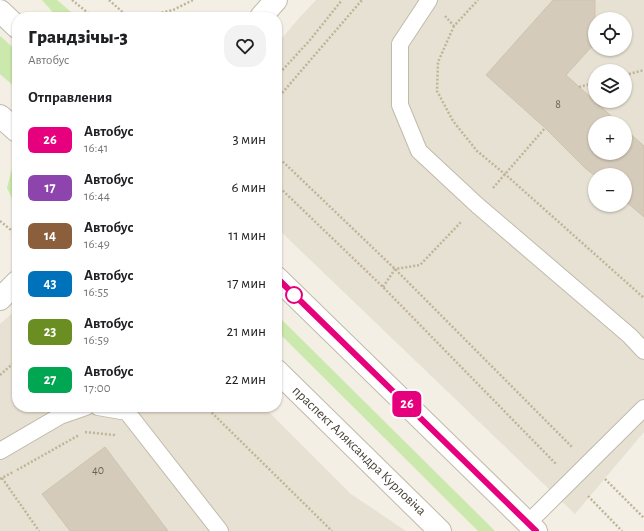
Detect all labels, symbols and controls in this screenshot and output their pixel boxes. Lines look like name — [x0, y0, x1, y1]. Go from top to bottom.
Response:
map controls — [588, 12, 632, 212]
button: locate — [588, 12, 632, 56]
button: heart — [224, 25, 266, 67]
text: Грандзічы-3 — [28, 28, 128, 47]
text: Автобус — [28, 54, 69, 67]
button: layers — [588, 64, 632, 108]
text: Отправления — [28, 90, 112, 105]
house number: 8 — [555, 98, 561, 110]
button: + — [588, 116, 632, 160]
text: Автобус — [84, 124, 134, 139]
text: 3 мин — [232, 132, 266, 147]
text: 26 — [43, 133, 57, 147]
text: 16:41 — [84, 142, 108, 155]
button: − — [588, 168, 632, 212]
text: Автобус — [84, 172, 134, 187]
text: 6 мин — [232, 180, 266, 195]
text: 17 — [44, 181, 56, 195]
text: 16:44 — [84, 190, 110, 203]
text: Автобус — [84, 220, 134, 235]
text: 11 мин — [228, 228, 266, 243]
text: 14 — [44, 229, 56, 243]
text: 16:49 — [84, 238, 110, 251]
text: Автобус — [84, 268, 134, 283]
text: 17 мин — [227, 276, 266, 291]
text: 43 — [43, 277, 57, 291]
text: 16:55 — [84, 286, 108, 299]
unlabelled marker — [285, 286, 303, 304]
text: Автобус — [84, 316, 134, 331]
text: 21 мин — [227, 324, 266, 339]
text: 23 — [44, 325, 56, 339]
text: 16:59 — [84, 334, 109, 347]
text: Автобус — [84, 364, 134, 379]
text: 22 мин — [225, 372, 266, 387]
text: 27 — [44, 373, 56, 387]
text: 17:00 — [84, 382, 111, 395]
street label: праспект Аляксандра Курловіча — [289, 384, 429, 519]
line badge: 26 — [389, 391, 425, 417]
text: 26 — [400, 397, 414, 411]
house number: 40 — [92, 464, 104, 476]

